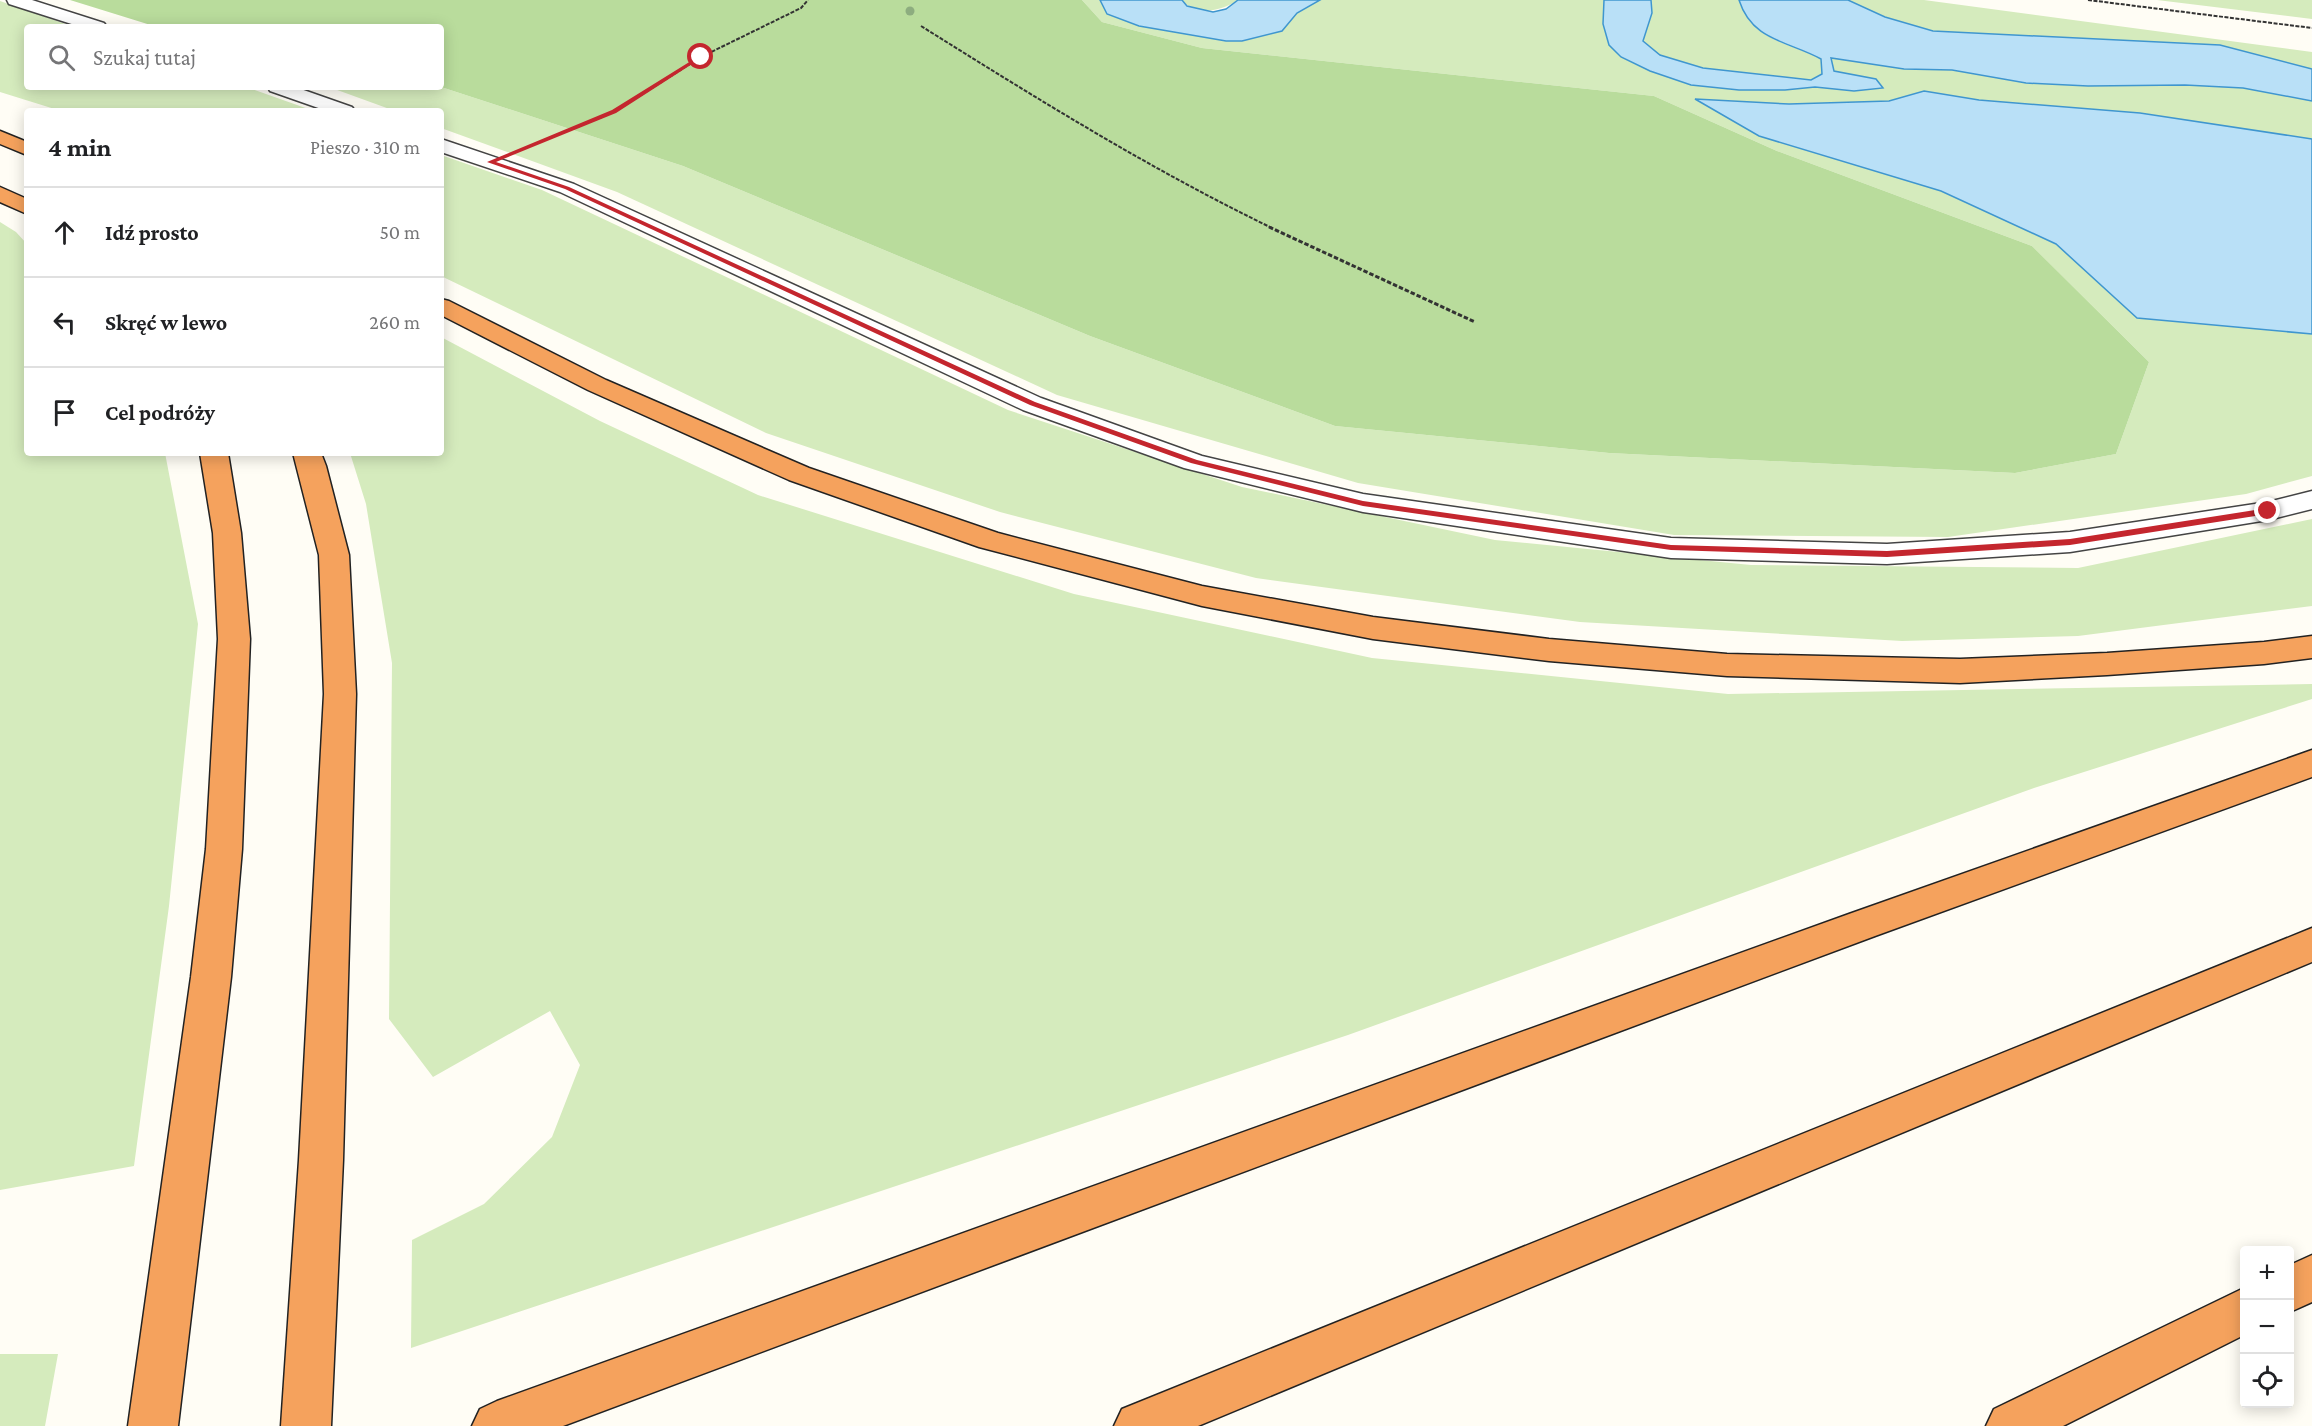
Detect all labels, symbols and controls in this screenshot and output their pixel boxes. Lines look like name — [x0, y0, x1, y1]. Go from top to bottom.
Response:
search box — [24, 24, 444, 90]
icon: search — [45, 41, 78, 74]
route start — [687, 43, 713, 69]
text: Szukaj tutaj — [93, 45, 196, 70]
text: 4 min — [48, 133, 112, 162]
text: Pieszo · 310 m — [310, 136, 420, 158]
icon: ahead — [48, 216, 81, 249]
text: Idź prosto — [105, 220, 199, 245]
text: 50 m — [379, 221, 420, 243]
icon: left — [48, 306, 81, 339]
text: Skręć w lewo — [105, 310, 227, 335]
text: 260 m — [369, 311, 420, 333]
icon: arrive — [48, 396, 81, 429]
text: Cel podróży — [105, 400, 215, 425]
route end — [2254, 497, 2280, 523]
map controls — [2240, 1246, 2294, 1408]
button: + — [2240, 1246, 2294, 1300]
button: − — [2240, 1300, 2294, 1354]
button: locate — [2240, 1354, 2294, 1408]

